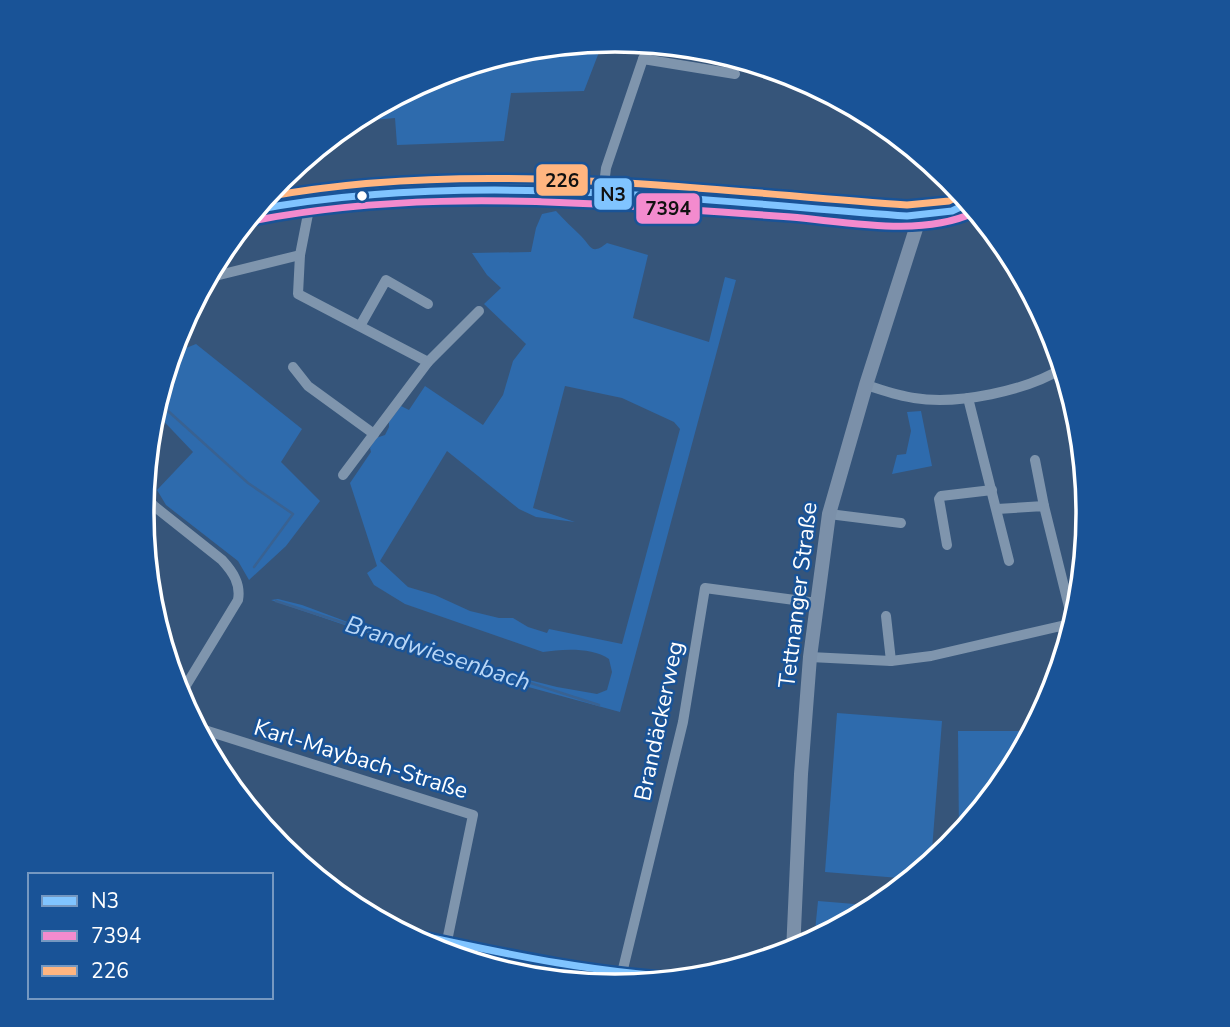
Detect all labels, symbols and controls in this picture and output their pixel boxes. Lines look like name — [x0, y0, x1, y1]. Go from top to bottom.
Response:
line badge: 226 — [535, 163, 589, 197]
text: 226 — [545, 168, 579, 194]
line badge: N3 — [593, 177, 633, 211]
text: N3 — [600, 182, 626, 208]
unlabelled marker — [355, 189, 369, 203]
line badge: 7394 — [635, 192, 701, 225]
text: 7394 — [645, 196, 691, 222]
street label: Tettnanger Straße — [771, 500, 825, 690]
water label: Brandwiesenbach — [341, 608, 535, 698]
street label: Brandäckerweg — [627, 638, 691, 804]
street label: Karl-Maybach-Straße — [250, 712, 472, 806]
legend — [28, 873, 273, 999]
text: N3 — [91, 887, 119, 915]
text: 7394 — [91, 922, 141, 950]
text: 226 — [91, 957, 129, 985]

